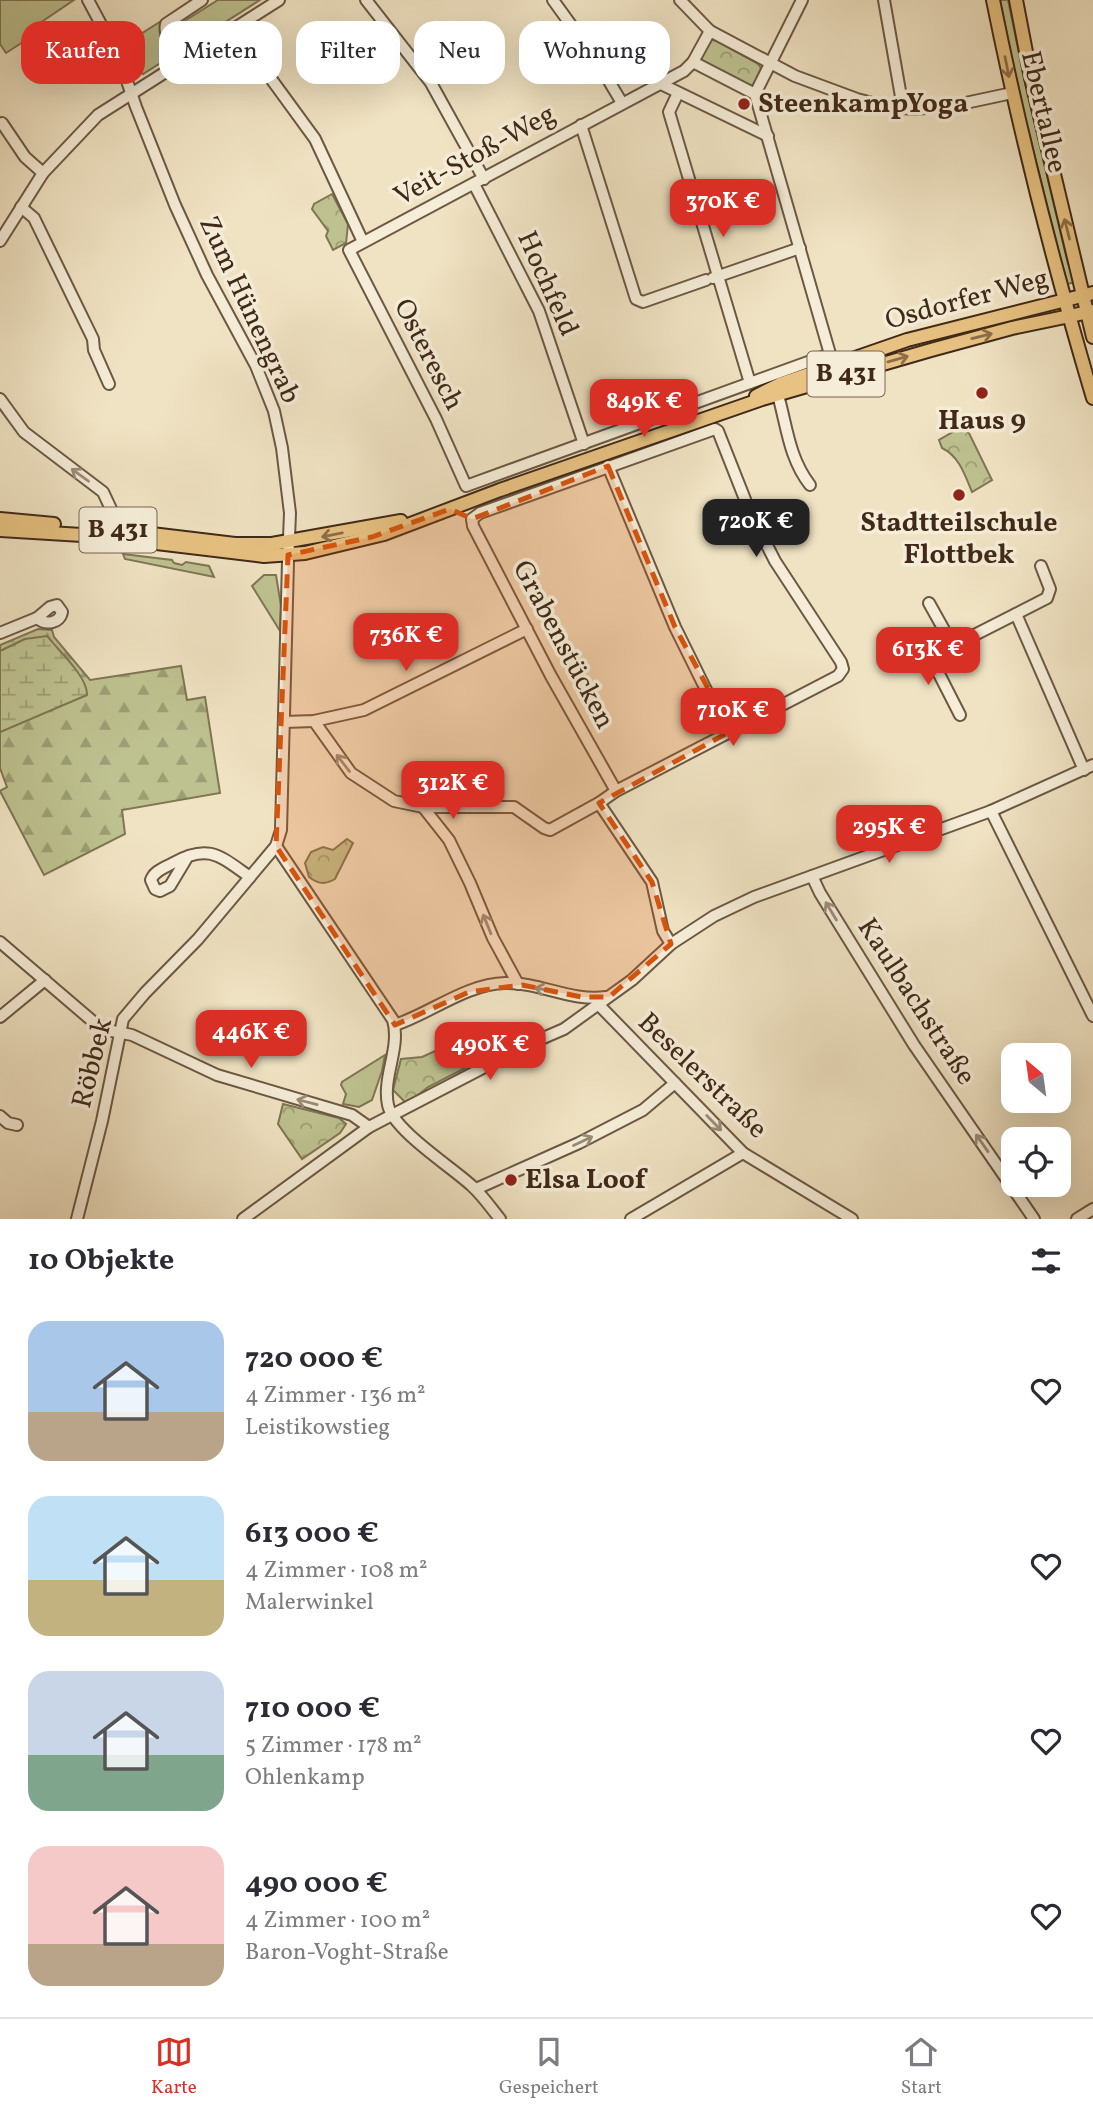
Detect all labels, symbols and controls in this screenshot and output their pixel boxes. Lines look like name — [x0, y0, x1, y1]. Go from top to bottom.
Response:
chip: Kaufen — [21, 21, 145, 84]
chip: Mieten — [159, 21, 282, 84]
chip: Filter — [296, 21, 400, 84]
chip: Neu — [414, 21, 505, 84]
chip: Wohnung — [519, 21, 670, 84]
street label: Ebertallee — [1010, 47, 1076, 177]
one-way arrow — [1000, 55, 1014, 78]
place label: SteenkampYoga — [758, 85, 968, 124]
street label: Veit-Stoß-Weg — [387, 96, 563, 216]
marker: SteenkampYoga — [736, 96, 752, 112]
pin: 370K € — [666, 180, 780, 239]
text: 370K € — [686, 186, 760, 218]
street label: Zum Hünengrab — [188, 210, 310, 410]
one-way arrow — [1060, 218, 1073, 240]
street label: Hochfeld — [507, 225, 587, 343]
street label: Osdorfer Weg — [881, 259, 1053, 341]
street label: Osteresch — [383, 292, 473, 418]
one-way arrow — [971, 329, 993, 342]
one-way arrow — [887, 351, 909, 364]
road number: B 431 — [808, 352, 884, 396]
pin: 849K € — [587, 380, 701, 439]
marker: Haus 9 — [974, 385, 990, 401]
text: 849K € — [606, 386, 682, 418]
place label: Haus 9 — [938, 402, 1026, 441]
one-way arrow — [71, 468, 90, 482]
marker: Stadtteilschule Flottbek — [951, 487, 967, 503]
pin: 720K € — [699, 500, 813, 559]
place label: Stadtteilschule Flottbek — [860, 504, 1058, 575]
text: 720K € — [719, 506, 794, 538]
road number: B 431 — [80, 508, 156, 552]
one-way arrow — [321, 528, 344, 542]
street label: Grabenstücken — [502, 554, 624, 736]
pin: 736K € — [349, 614, 463, 673]
text: 736K € — [369, 620, 443, 652]
pin: 613K € — [871, 628, 985, 687]
text: 613K € — [892, 634, 964, 666]
pin: 710K € — [676, 688, 790, 748]
text: 710K € — [697, 695, 769, 727]
one-way arrow — [336, 754, 351, 773]
pin: 312K € — [396, 762, 510, 821]
text: 312K € — [417, 768, 489, 800]
pin: 295K € — [832, 806, 946, 865]
text: 295K € — [852, 812, 926, 844]
one-way arrow — [824, 901, 838, 921]
street label: Kaulbachstraße — [847, 911, 985, 1093]
one-way arrow — [479, 913, 492, 935]
one-way arrow — [534, 982, 557, 996]
street label: Beselerstraße — [628, 1004, 776, 1148]
pin: 446K € — [194, 1010, 308, 1070]
street label: Röbbek — [63, 1014, 123, 1112]
text: 446K € — [212, 1017, 290, 1049]
pin: 490K € — [433, 1023, 547, 1082]
text: 490K € — [451, 1029, 529, 1061]
north arrow — [1001, 1043, 1071, 1113]
map controls — [1001, 1043, 1071, 1197]
one-way arrow — [296, 1095, 319, 1108]
one-way arrow — [706, 1114, 723, 1131]
button: locate — [1001, 1127, 1071, 1197]
one-way arrow — [572, 1134, 593, 1148]
one-way arrow — [975, 1134, 989, 1153]
place label: Elsa Loof — [525, 1161, 648, 1200]
marker: Elsa Loof — [503, 1172, 519, 1188]
text: 10 Objekte — [28, 1240, 174, 1282]
icon: filters — [1027, 1242, 1065, 1280]
text: 720 000 € — [245, 1338, 383, 1380]
icon: home — [84, 1349, 168, 1433]
icon: heart — [1027, 1372, 1065, 1410]
text: 4 Zimmer · 136 m² — [245, 1380, 426, 1412]
text: Leistikowstieg — [245, 1412, 390, 1444]
text: 613 000 € — [245, 1513, 379, 1555]
icon: home — [84, 1524, 168, 1608]
icon: heart — [1027, 1547, 1065, 1585]
text: 4 Zimmer · 108 m² — [245, 1555, 428, 1587]
text: Malerwinkel — [245, 1587, 374, 1619]
text: 710 000 € — [245, 1688, 380, 1730]
icon: home — [84, 1699, 168, 1783]
icon: heart — [1027, 1722, 1065, 1760]
text: 5 Zimmer · 178 m² — [245, 1730, 422, 1762]
text: Ohlenkamp — [245, 1762, 365, 1794]
text: 490 000 € — [245, 1863, 388, 1905]
icon: home — [84, 1874, 168, 1958]
icon: heart — [1027, 1897, 1065, 1935]
text: 4 Zimmer · 100 m² — [245, 1905, 430, 1937]
text: Baron-Voght-Straße — [245, 1937, 449, 1969]
tab: Karte — [151, 2033, 197, 2101]
tab: Gespeichert — [499, 2033, 599, 2101]
tab: Start — [901, 2033, 942, 2101]

